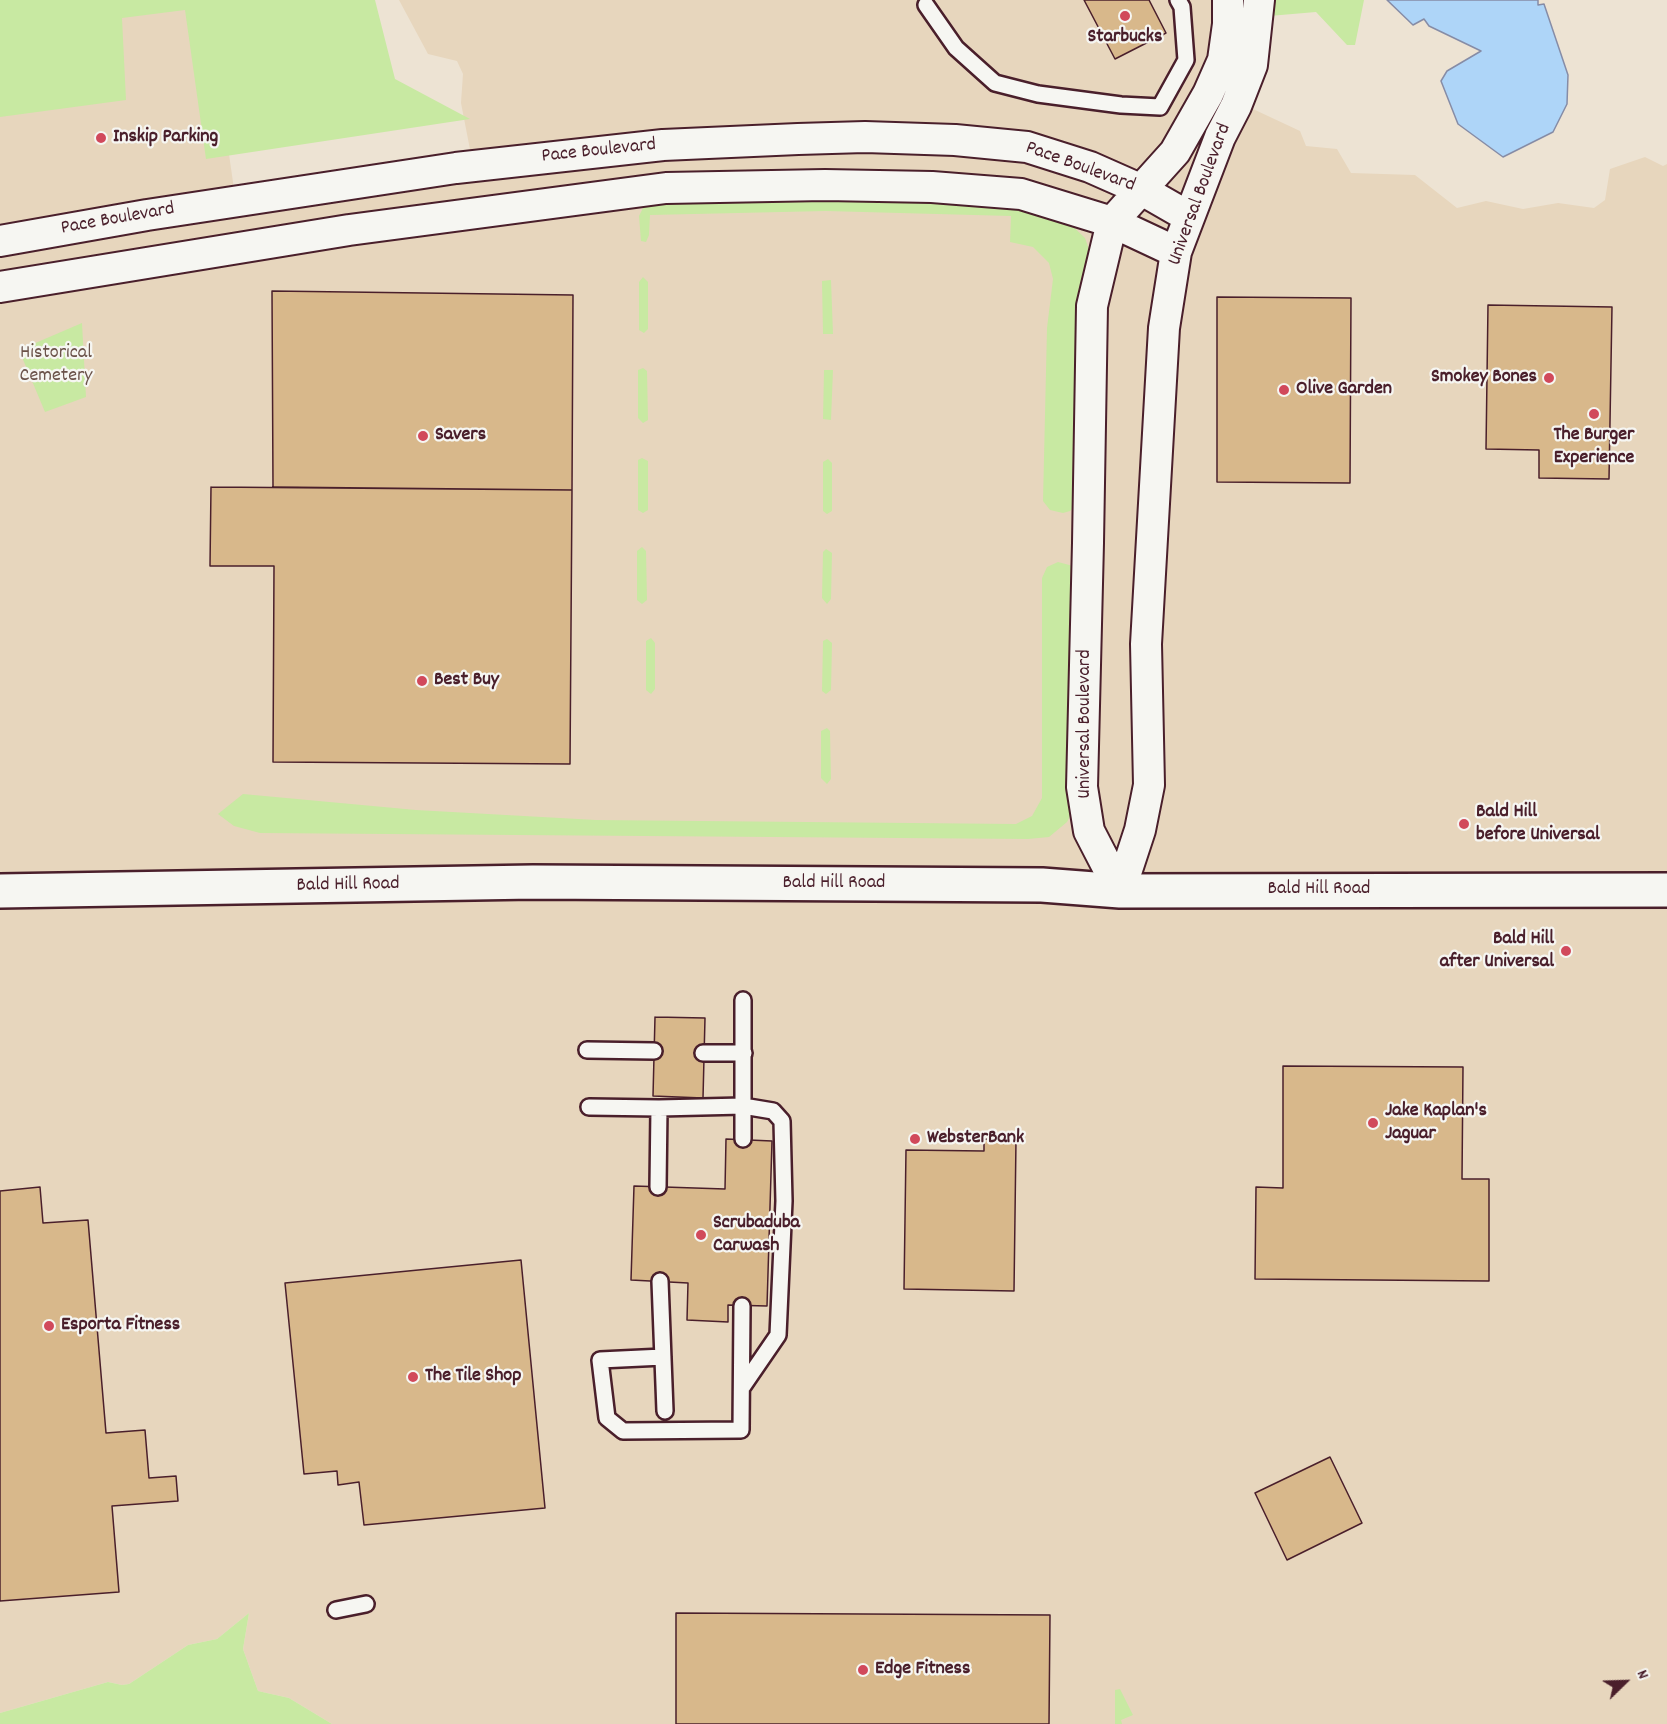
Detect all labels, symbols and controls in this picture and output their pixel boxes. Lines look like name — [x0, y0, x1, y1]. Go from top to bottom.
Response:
marker: Starbucks — [1118, 9, 1132, 23]
place label: Starbucks — [1088, 26, 1162, 50]
street label: Universal Boulevard — [1164, 121, 1238, 269]
place label: Inskip Parking — [113, 126, 218, 150]
marker: Inskip Parking — [94, 131, 108, 145]
street label: Pace Boulevard — [541, 134, 657, 170]
street label: Pace Boulevard — [1022, 137, 1138, 199]
street label: Pace Boulevard — [59, 198, 177, 242]
park label: Historical Cemetery — [20, 342, 92, 389]
place label: Smokey Bones — [1431, 366, 1537, 390]
marker: Smokey Bones — [1542, 371, 1556, 385]
place label: Olive Garden — [1296, 378, 1392, 402]
marker: Olive Garden — [1277, 383, 1291, 397]
marker: The Burger Experience — [1587, 407, 1601, 421]
place label: Savers — [435, 424, 486, 448]
place label: The Burger Experience — [1553, 424, 1635, 471]
marker: Savers — [416, 429, 430, 443]
street label: Universal Boulevard — [1074, 649, 1098, 799]
place label: Best Buy — [434, 669, 499, 693]
marker: Best Buy — [415, 674, 429, 688]
place label: Bald Hill before Universal — [1476, 801, 1600, 848]
marker: Bald Hill before Universal — [1457, 817, 1471, 831]
street label: Bald Hill Road — [783, 872, 885, 896]
street label: Bald Hill Road — [296, 873, 400, 899]
street label: Bald Hill Road — [1268, 878, 1370, 902]
place label: Bald Hill after Universal — [1440, 928, 1554, 975]
marker: Bald Hill after Universal — [1559, 944, 1573, 958]
place label: Jake Kaplan's Jaguar — [1385, 1100, 1487, 1147]
marker: Jake Kaplan's Jaguar — [1366, 1116, 1380, 1130]
place label: WebsterBank — [927, 1127, 1024, 1151]
marker: WebsterBank — [908, 1132, 922, 1146]
place label: Scrubaduba Carwash — [713, 1212, 800, 1259]
marker: Scrubaduba Carwash — [694, 1228, 708, 1242]
place label: Esporta Fitness — [61, 1314, 180, 1338]
marker: Esporta Fitness — [42, 1319, 56, 1333]
place label: The Tile Shop — [425, 1365, 521, 1389]
marker: The Tile Shop — [406, 1370, 420, 1384]
north arrow — [1595, 1652, 1655, 1712]
place label: Edge Fitness — [875, 1658, 970, 1682]
marker: Edge Fitness — [856, 1663, 870, 1677]
text: N — [1630, 1667, 1654, 1683]

